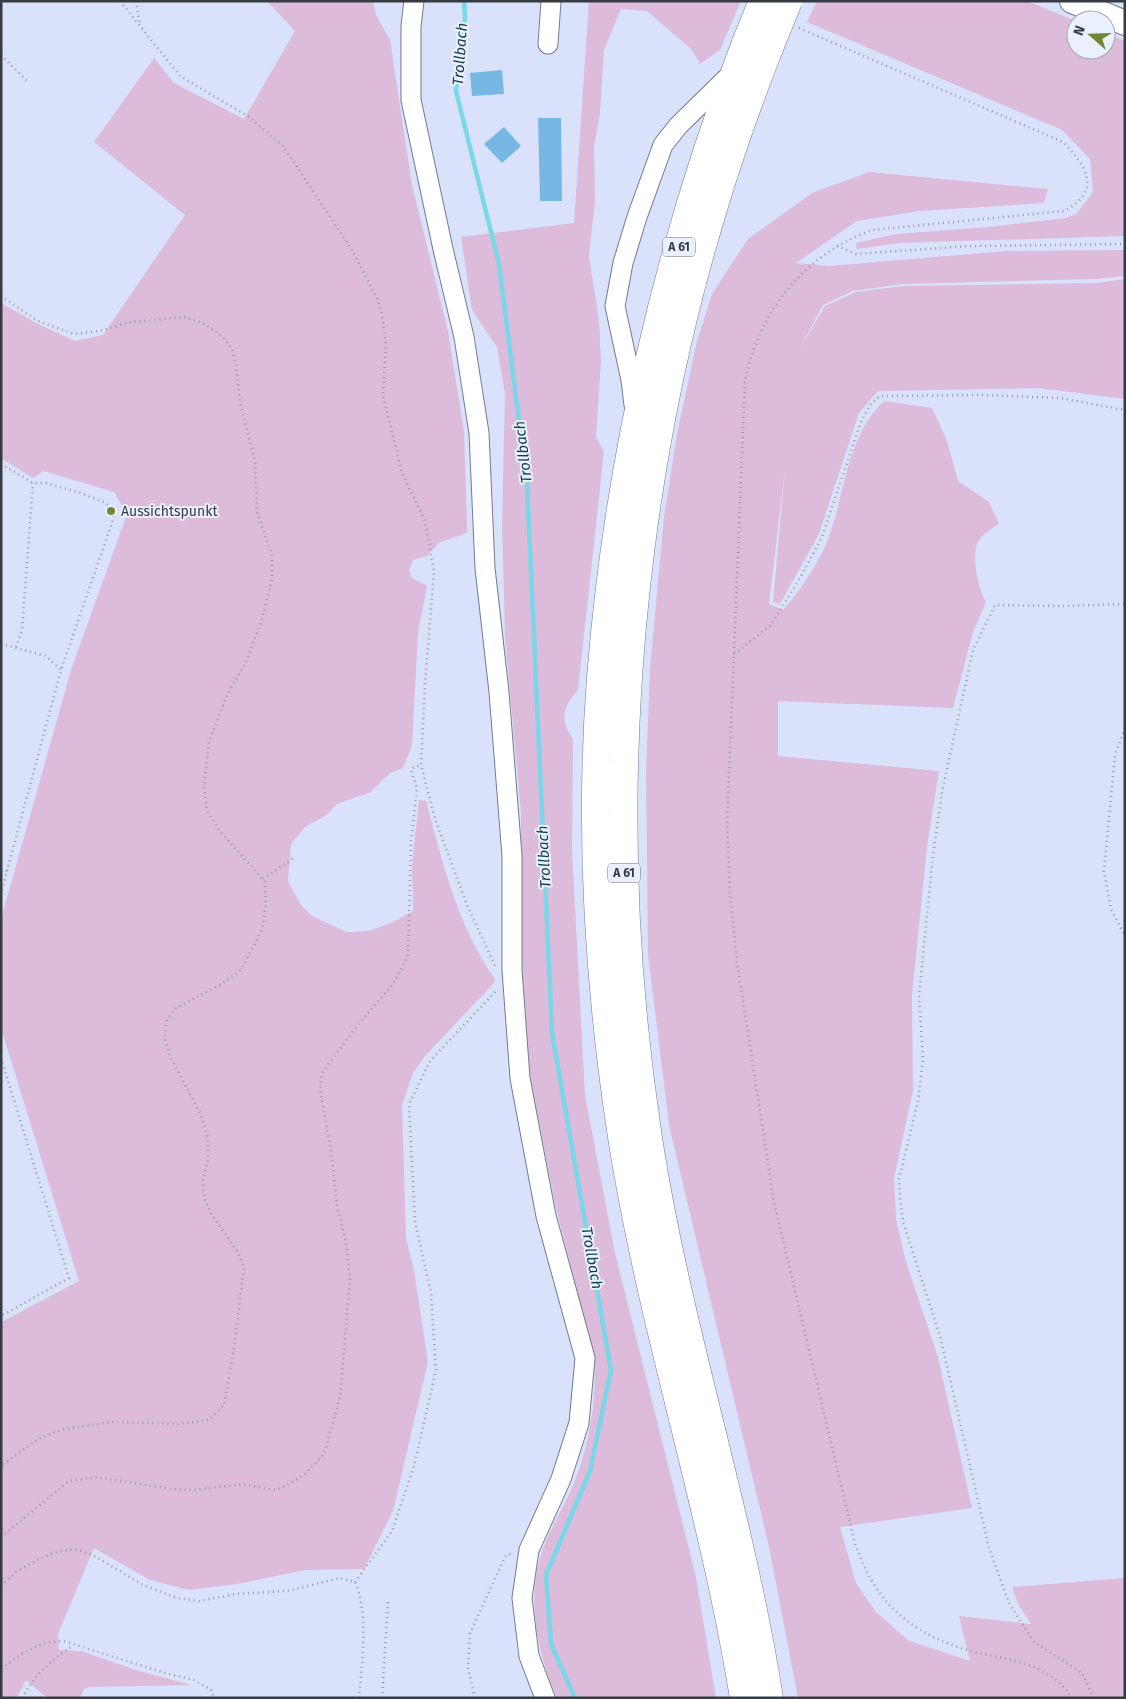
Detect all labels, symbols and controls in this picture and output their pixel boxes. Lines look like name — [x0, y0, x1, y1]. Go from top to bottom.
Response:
north arrow — [1066, 10, 1116, 60]
water label: Trollbach — [449, 22, 471, 86]
text: N — [1070, 23, 1089, 38]
road number: A 61 — [663, 238, 695, 256]
water label: Trollbach — [510, 420, 536, 484]
place label: Aussichtspunkt — [121, 503, 218, 520]
marker: Aussichtspunkt — [105, 505, 117, 517]
water label: Trollbach — [533, 825, 555, 889]
road number: A 61 — [608, 864, 640, 882]
water label: Trollbach — [578, 1226, 606, 1290]

